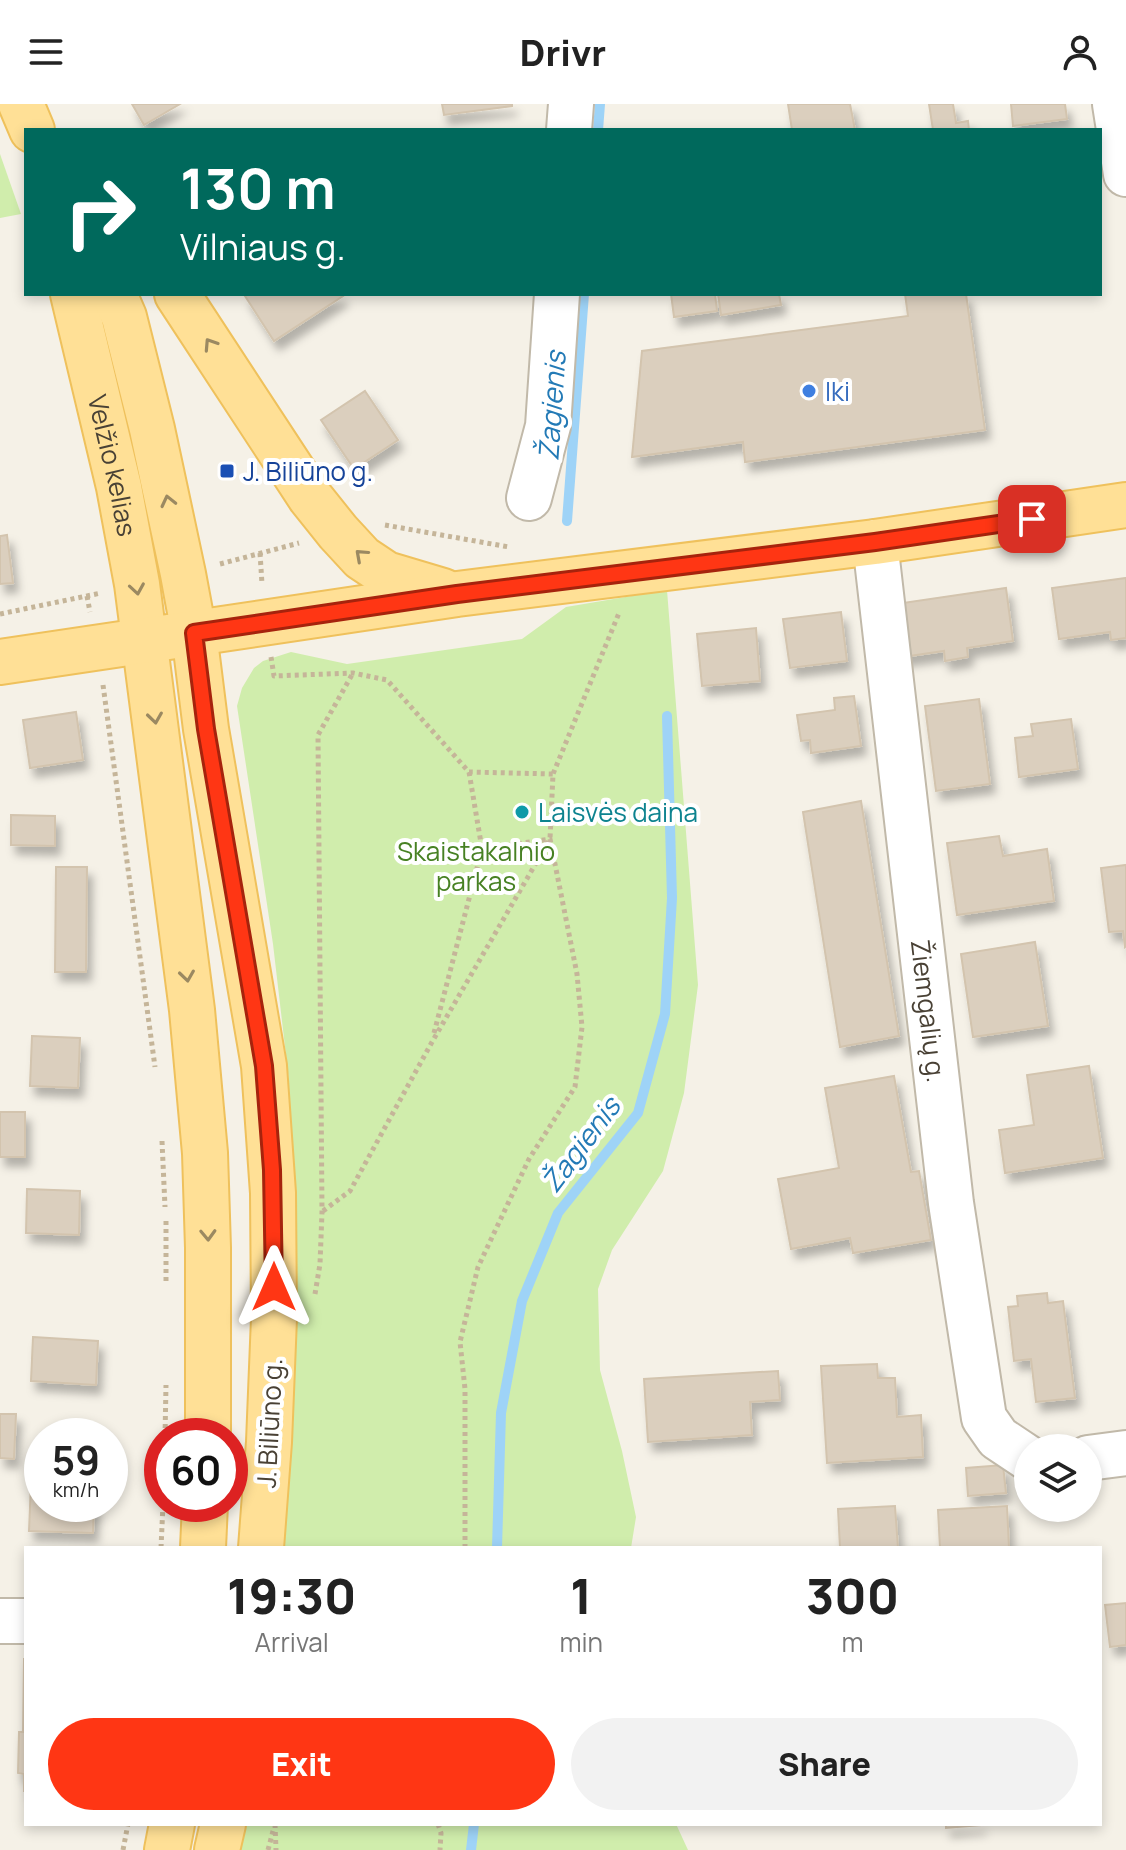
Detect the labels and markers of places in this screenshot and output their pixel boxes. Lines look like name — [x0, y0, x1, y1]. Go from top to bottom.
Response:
place label: Iki — [825, 373, 850, 409]
marker: Iki — [800, 382, 818, 400]
place label: J. Biliūno g. — [243, 453, 373, 489]
marker: J. Biliūno g. — [218, 462, 236, 480]
pin — [998, 485, 1066, 553]
place label: Laisvės daina — [538, 794, 698, 830]
marker: Laisvės daina — [513, 803, 531, 821]

